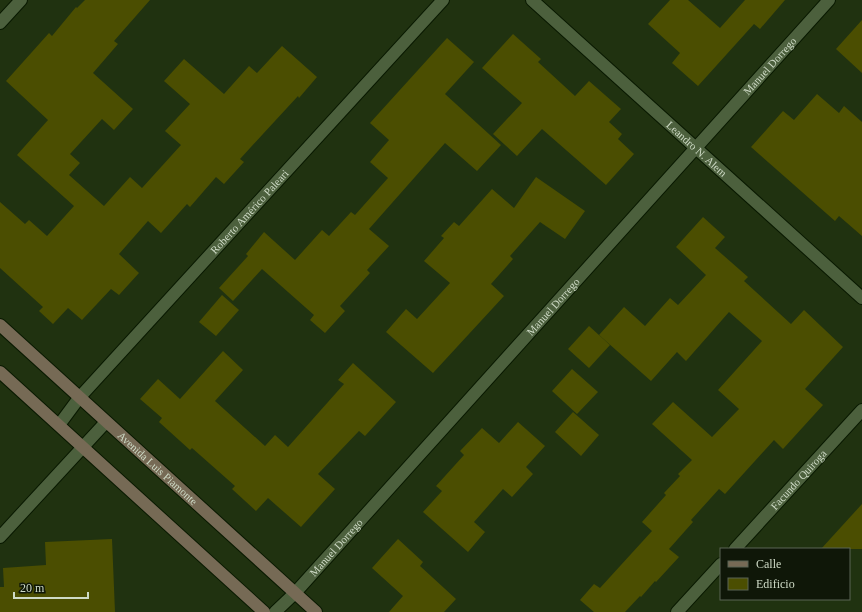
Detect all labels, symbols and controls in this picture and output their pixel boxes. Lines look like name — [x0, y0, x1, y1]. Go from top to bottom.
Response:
street label: Manuel Dorrego — [741, 34, 799, 97]
street label: Leandro N. Alem — [664, 119, 730, 179]
street label: Roberto Américo Paleari — [208, 167, 291, 256]
street label: Manuel Dorrego — [524, 275, 582, 338]
street label: Avenida Luis Piamonte — [115, 429, 200, 507]
street label: Facundo Quiroga — [768, 447, 829, 512]
street label: Manuel Dorrego — [307, 516, 365, 579]
legend — [720, 548, 850, 600]
text: Calle — [756, 557, 781, 571]
scale bar — [14, 574, 88, 600]
text: Edificio — [756, 577, 795, 591]
text: 20 m — [20, 581, 45, 595]

